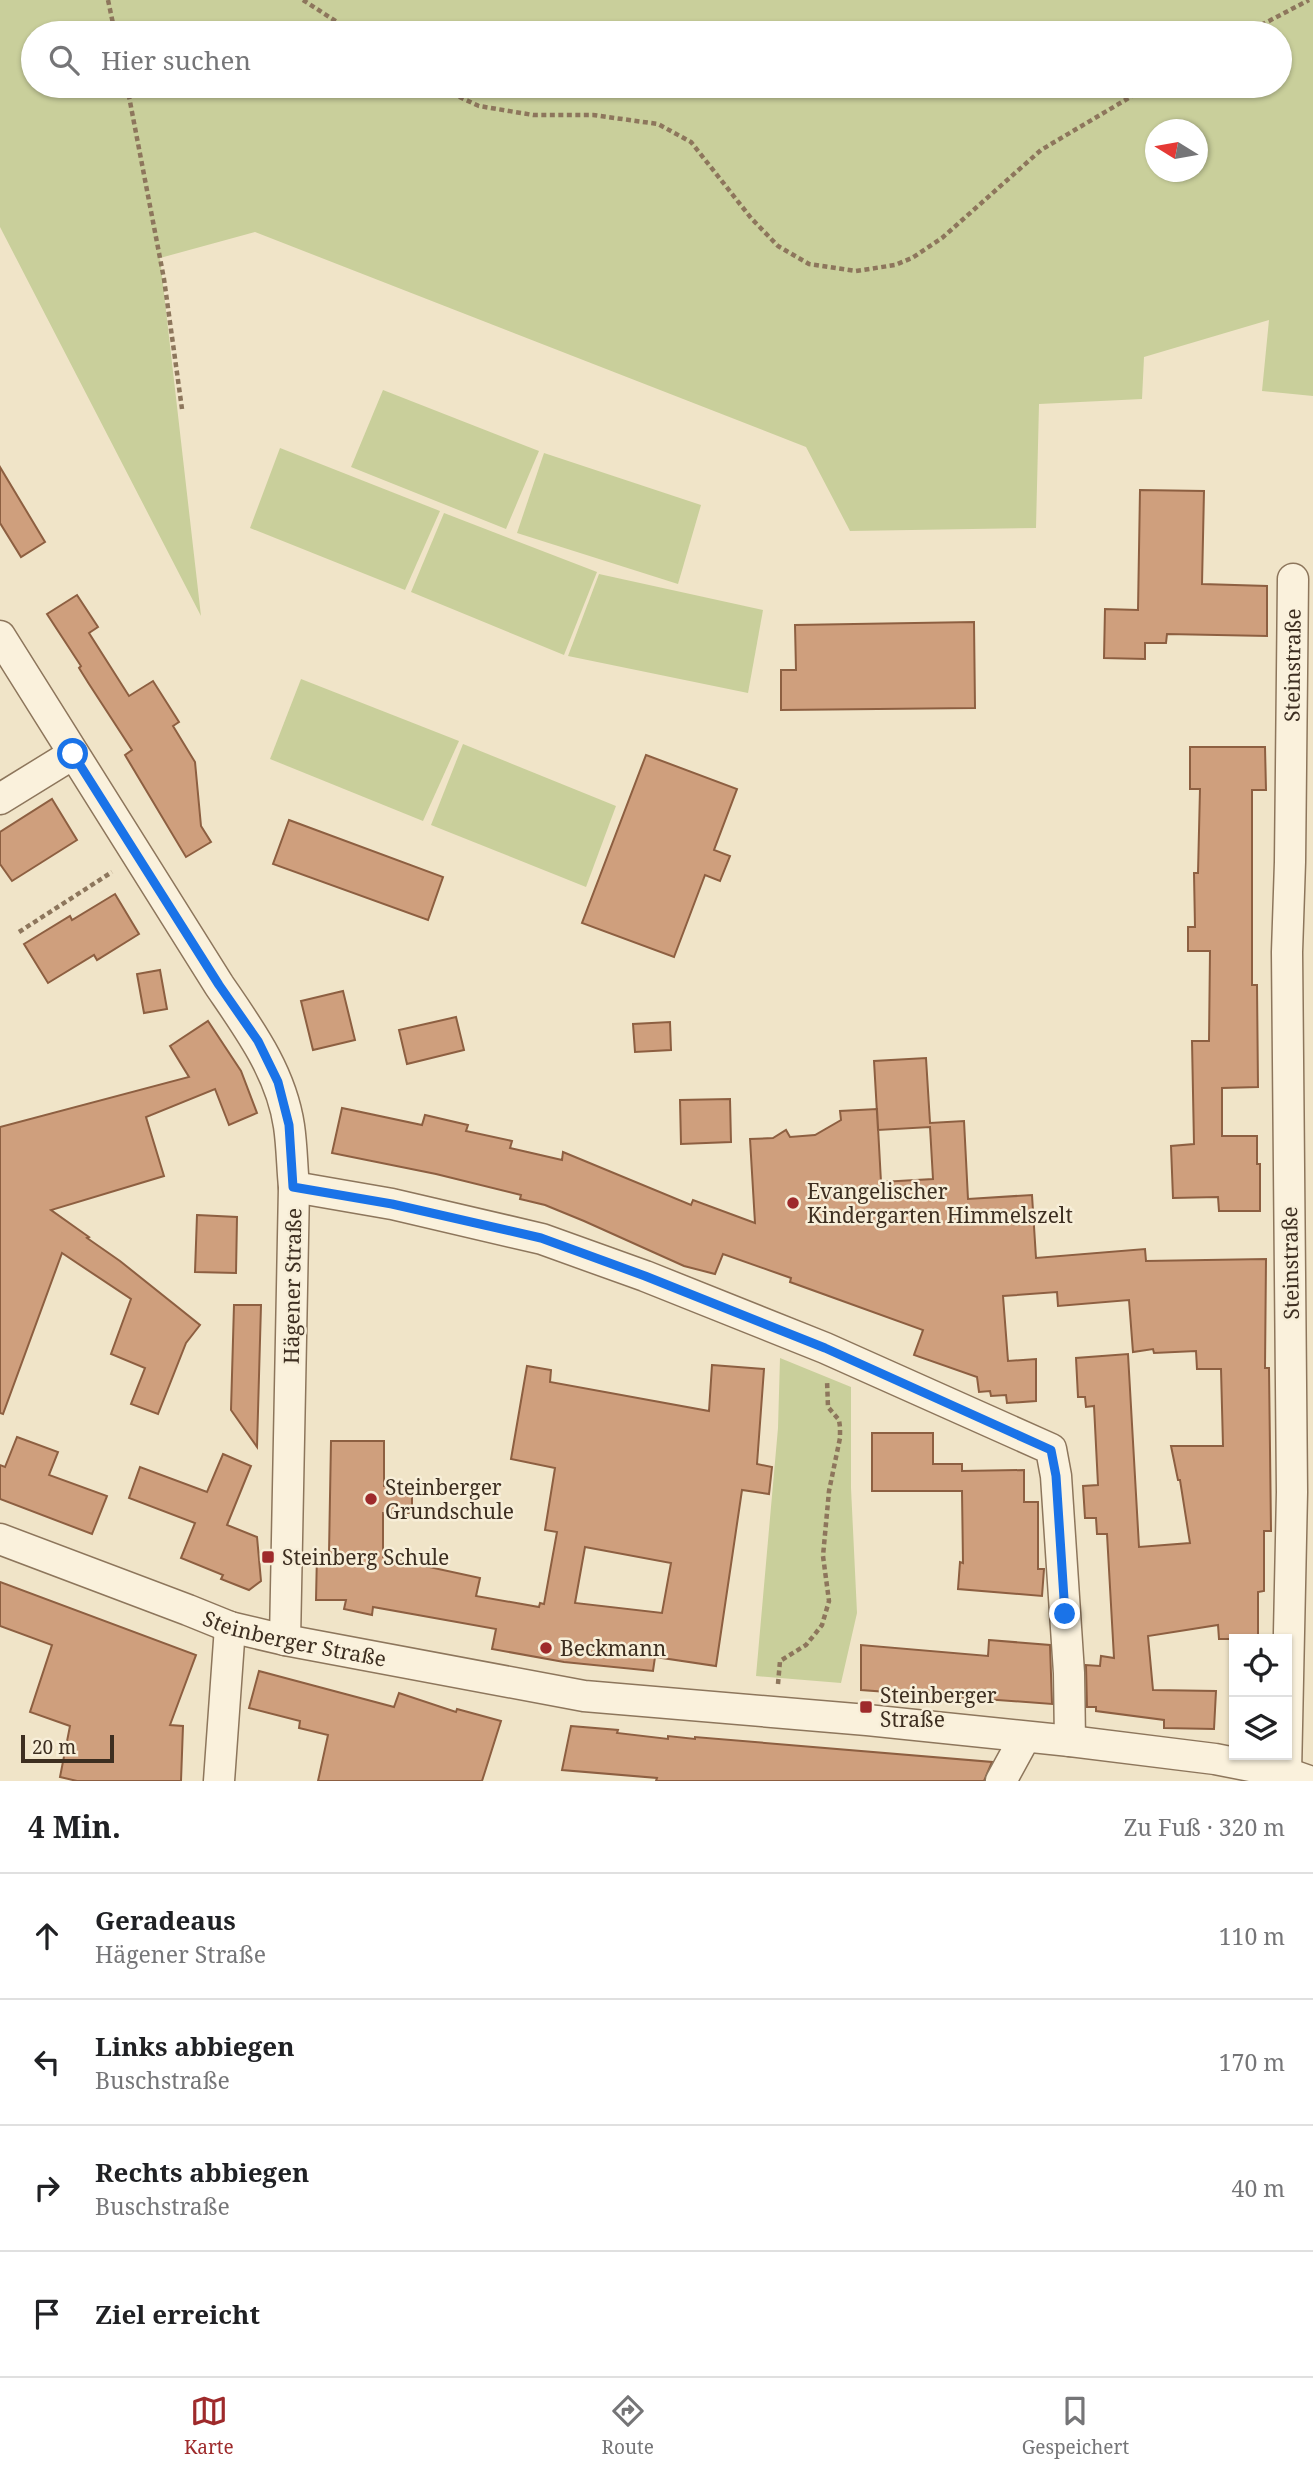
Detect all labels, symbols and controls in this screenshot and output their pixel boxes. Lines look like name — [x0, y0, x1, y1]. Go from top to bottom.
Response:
search box — [21, 21, 1292, 98]
icon: search — [45, 41, 83, 79]
text: Hier suchen — [101, 42, 251, 78]
north arrow — [1145, 119, 1208, 182]
street label: Steinstraße — [1277, 608, 1307, 722]
route start — [57, 738, 88, 769]
place label: Evangelischer Kindergarten Himmelszelt — [807, 1177, 1073, 1229]
marker: Evangelischer Kindergarten Himmelszelt — [785, 1195, 801, 1211]
street label: Steinstraße — [1275, 1206, 1305, 1320]
street label: Hägener Straße — [277, 1208, 307, 1364]
place label: Steinberger Grundschule — [385, 1473, 514, 1525]
marker: Steinberger Grundschule — [363, 1491, 379, 1507]
place label: Steinberg Schule — [282, 1543, 449, 1571]
marker: Steinberg Schule — [260, 1549, 276, 1565]
route end — [1049, 1598, 1080, 1629]
street label: Steinberger Straße — [199, 1604, 389, 1673]
place label: Beckmann — [560, 1634, 666, 1662]
map controls — [1229, 1634, 1292, 1760]
button: locate — [1229, 1634, 1292, 1697]
marker: Beckmann — [538, 1640, 554, 1656]
place label: Steinberger Straße — [880, 1681, 997, 1733]
button: layers — [1229, 1697, 1292, 1760]
marker: Steinberger Straße — [858, 1699, 874, 1715]
scale bar — [21, 1732, 114, 1764]
text: 20 m — [32, 1734, 76, 1760]
text: 4 Min. — [28, 1806, 121, 1847]
text: Zu Fuß · 320 m — [1124, 1811, 1285, 1843]
text: Geradeaus — [95, 1902, 236, 1938]
icon: ahead — [28, 1917, 66, 1955]
text: 110 m — [1219, 1920, 1285, 1952]
text: Hägener Straße — [95, 1938, 266, 1970]
text: Links abbiegen — [95, 2028, 294, 2064]
icon: left — [28, 2043, 66, 2081]
text: 170 m — [1219, 2046, 1285, 2078]
text: Buschstraße — [95, 2064, 230, 2096]
text: Rechts abbiegen — [95, 2154, 309, 2190]
icon: right — [28, 2169, 66, 2207]
text: 40 m — [1232, 2172, 1285, 2204]
text: Buschstraße — [95, 2190, 230, 2222]
icon: arrive — [28, 2295, 66, 2333]
text: Ziel erreicht — [95, 2296, 260, 2332]
tab: Karte — [184, 2392, 234, 2460]
tab: Route — [602, 2392, 654, 2460]
tab: Gespeichert — [1022, 2392, 1129, 2460]

